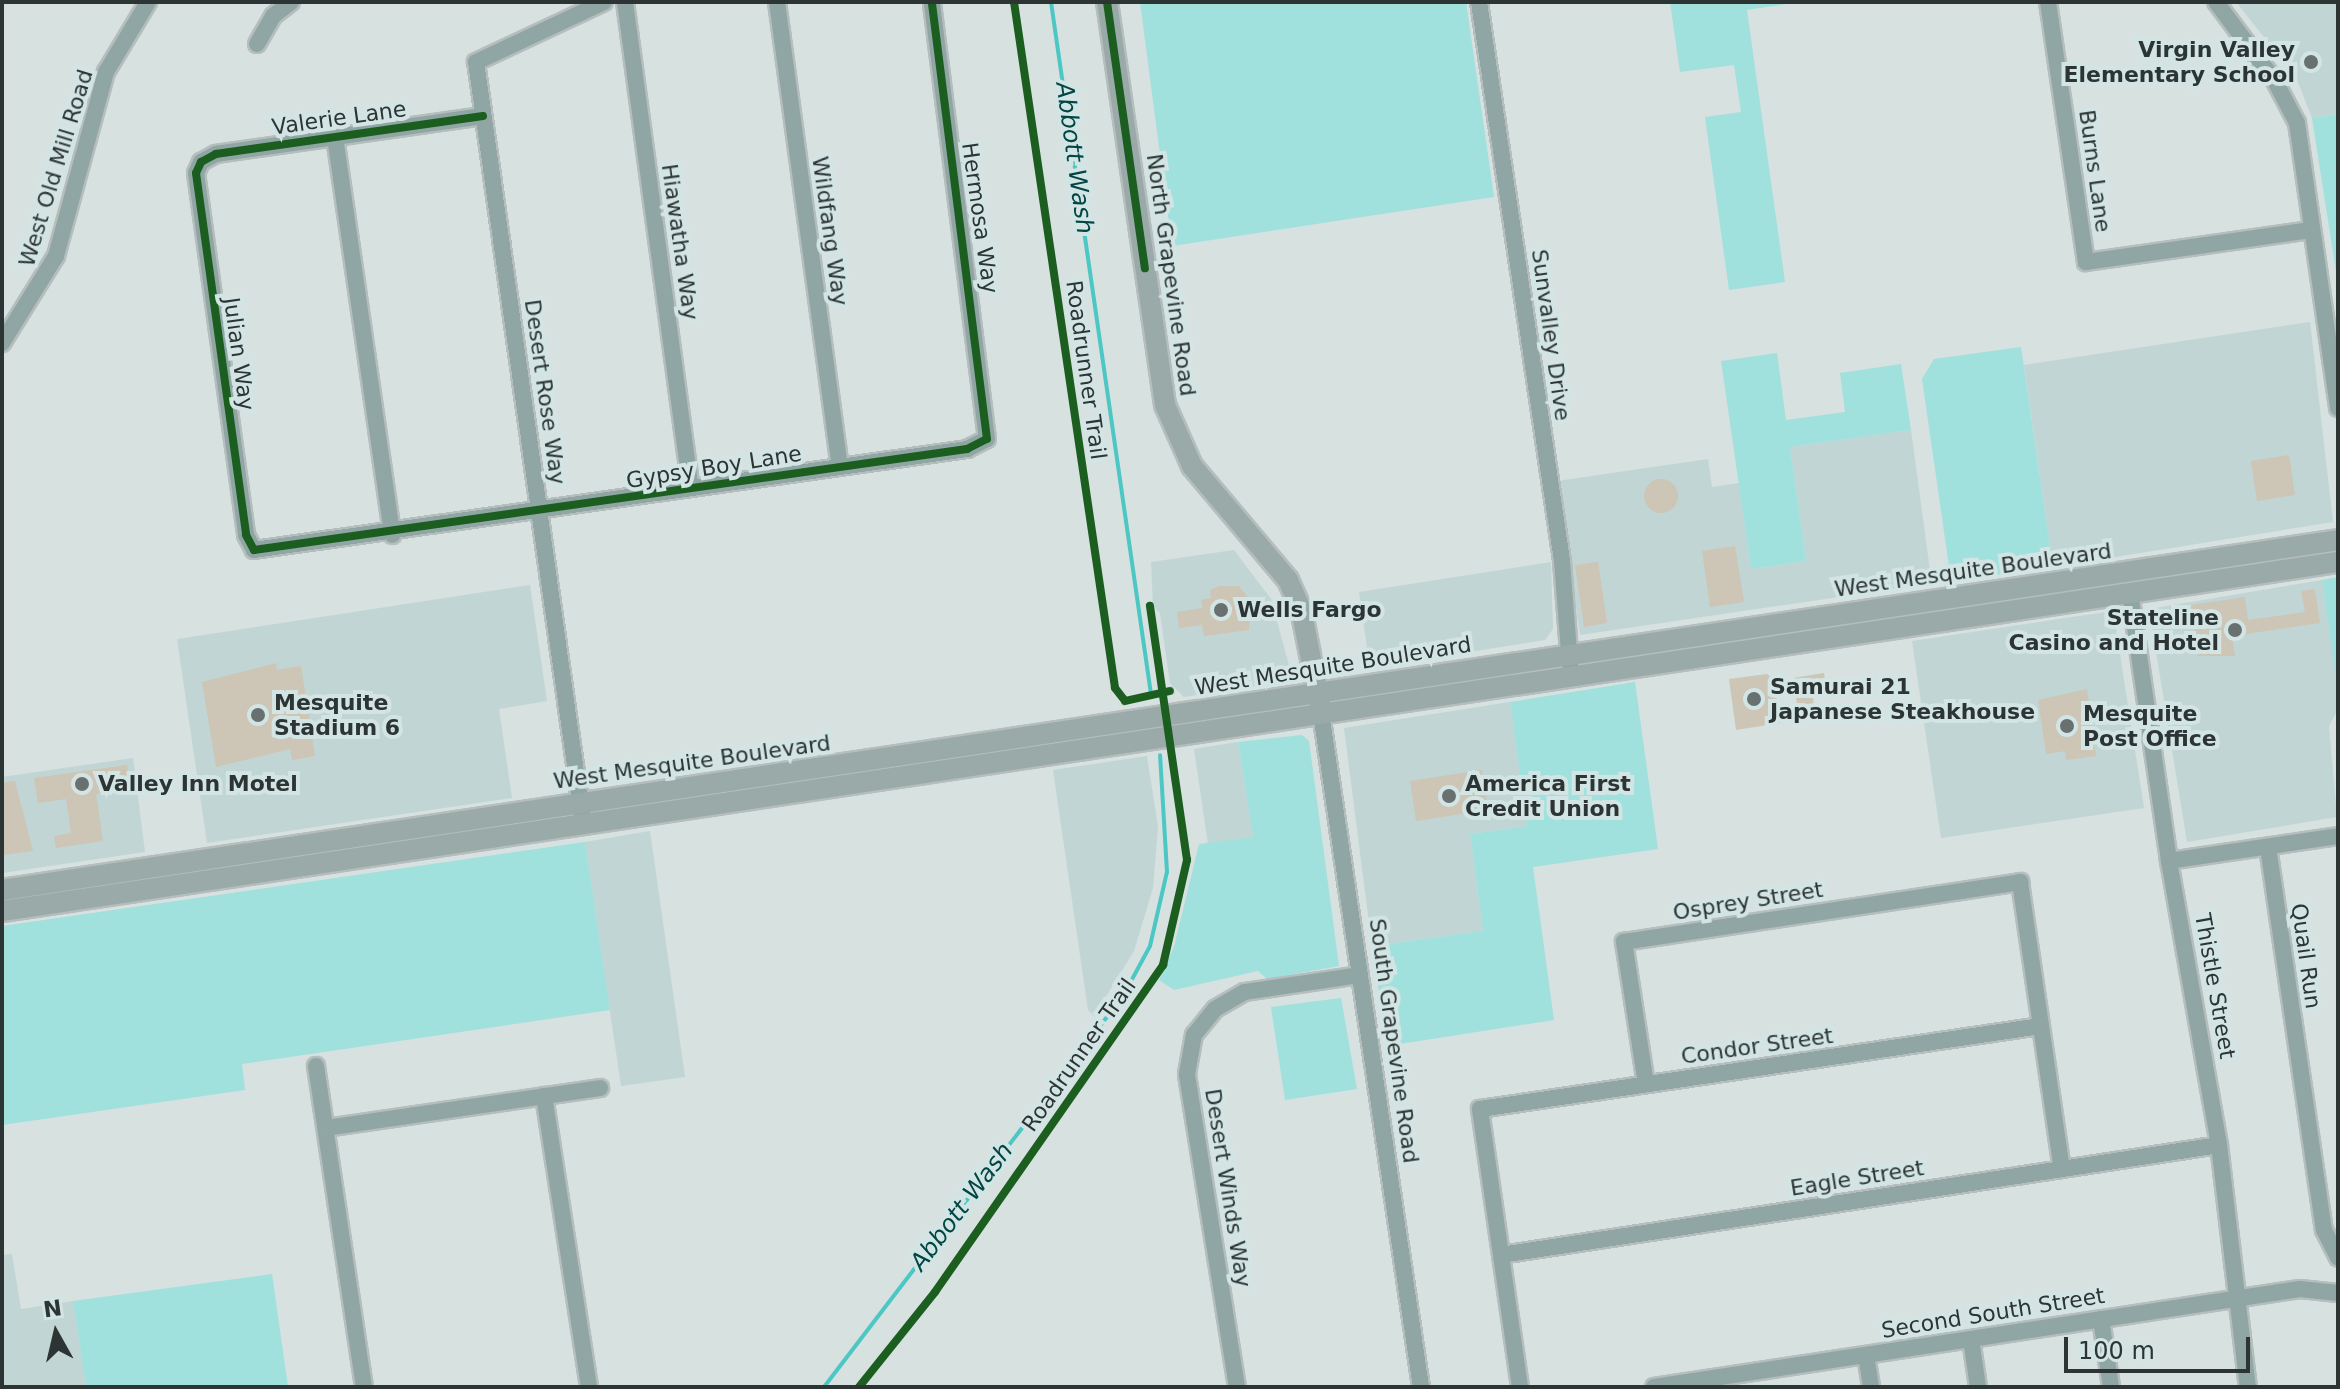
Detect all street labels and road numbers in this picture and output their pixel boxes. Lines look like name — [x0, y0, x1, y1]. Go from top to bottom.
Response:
street label: West Old Mill Road — [13, 66, 99, 270]
street label: Valerie Lane — [270, 96, 408, 140]
street label: Burns Lane — [2073, 108, 2117, 234]
street label: Hermosa Way — [956, 141, 1004, 295]
street label: North Grapevine Road — [1141, 152, 1201, 398]
street label: Wildfang Way — [806, 155, 854, 307]
street label: Hiawatha Way — [656, 162, 704, 322]
street label: Sunvalley Drive — [1526, 248, 1576, 422]
street label: Roadrunner Trail — [1060, 279, 1112, 461]
street label: Julian Way — [218, 296, 260, 412]
street label: Desert Rose Way — [519, 298, 571, 486]
street label: Gypsy Boy Lane — [624, 440, 804, 494]
street label: West Mesquite Boulevard — [1833, 537, 2113, 603]
street label: West Mesquite Boulevard — [1193, 631, 1473, 701]
street label: West Mesquite Boulevard — [552, 729, 832, 795]
street label: Osprey Street — [1671, 876, 1825, 926]
street label: Quail Run — [2286, 902, 2326, 1010]
street label: Thistle Street — [2189, 911, 2241, 1061]
street label: South Grapevine Road — [1364, 917, 1424, 1165]
street label: Roadrunner Trail — [1016, 973, 1142, 1137]
street label: Condor Street — [1679, 1022, 1835, 1070]
street label: Desert Winds Way — [1199, 1087, 1257, 1289]
street label: Eagle Street — [1788, 1154, 1926, 1202]
street label: Second South Street — [1879, 1282, 2107, 1344]

